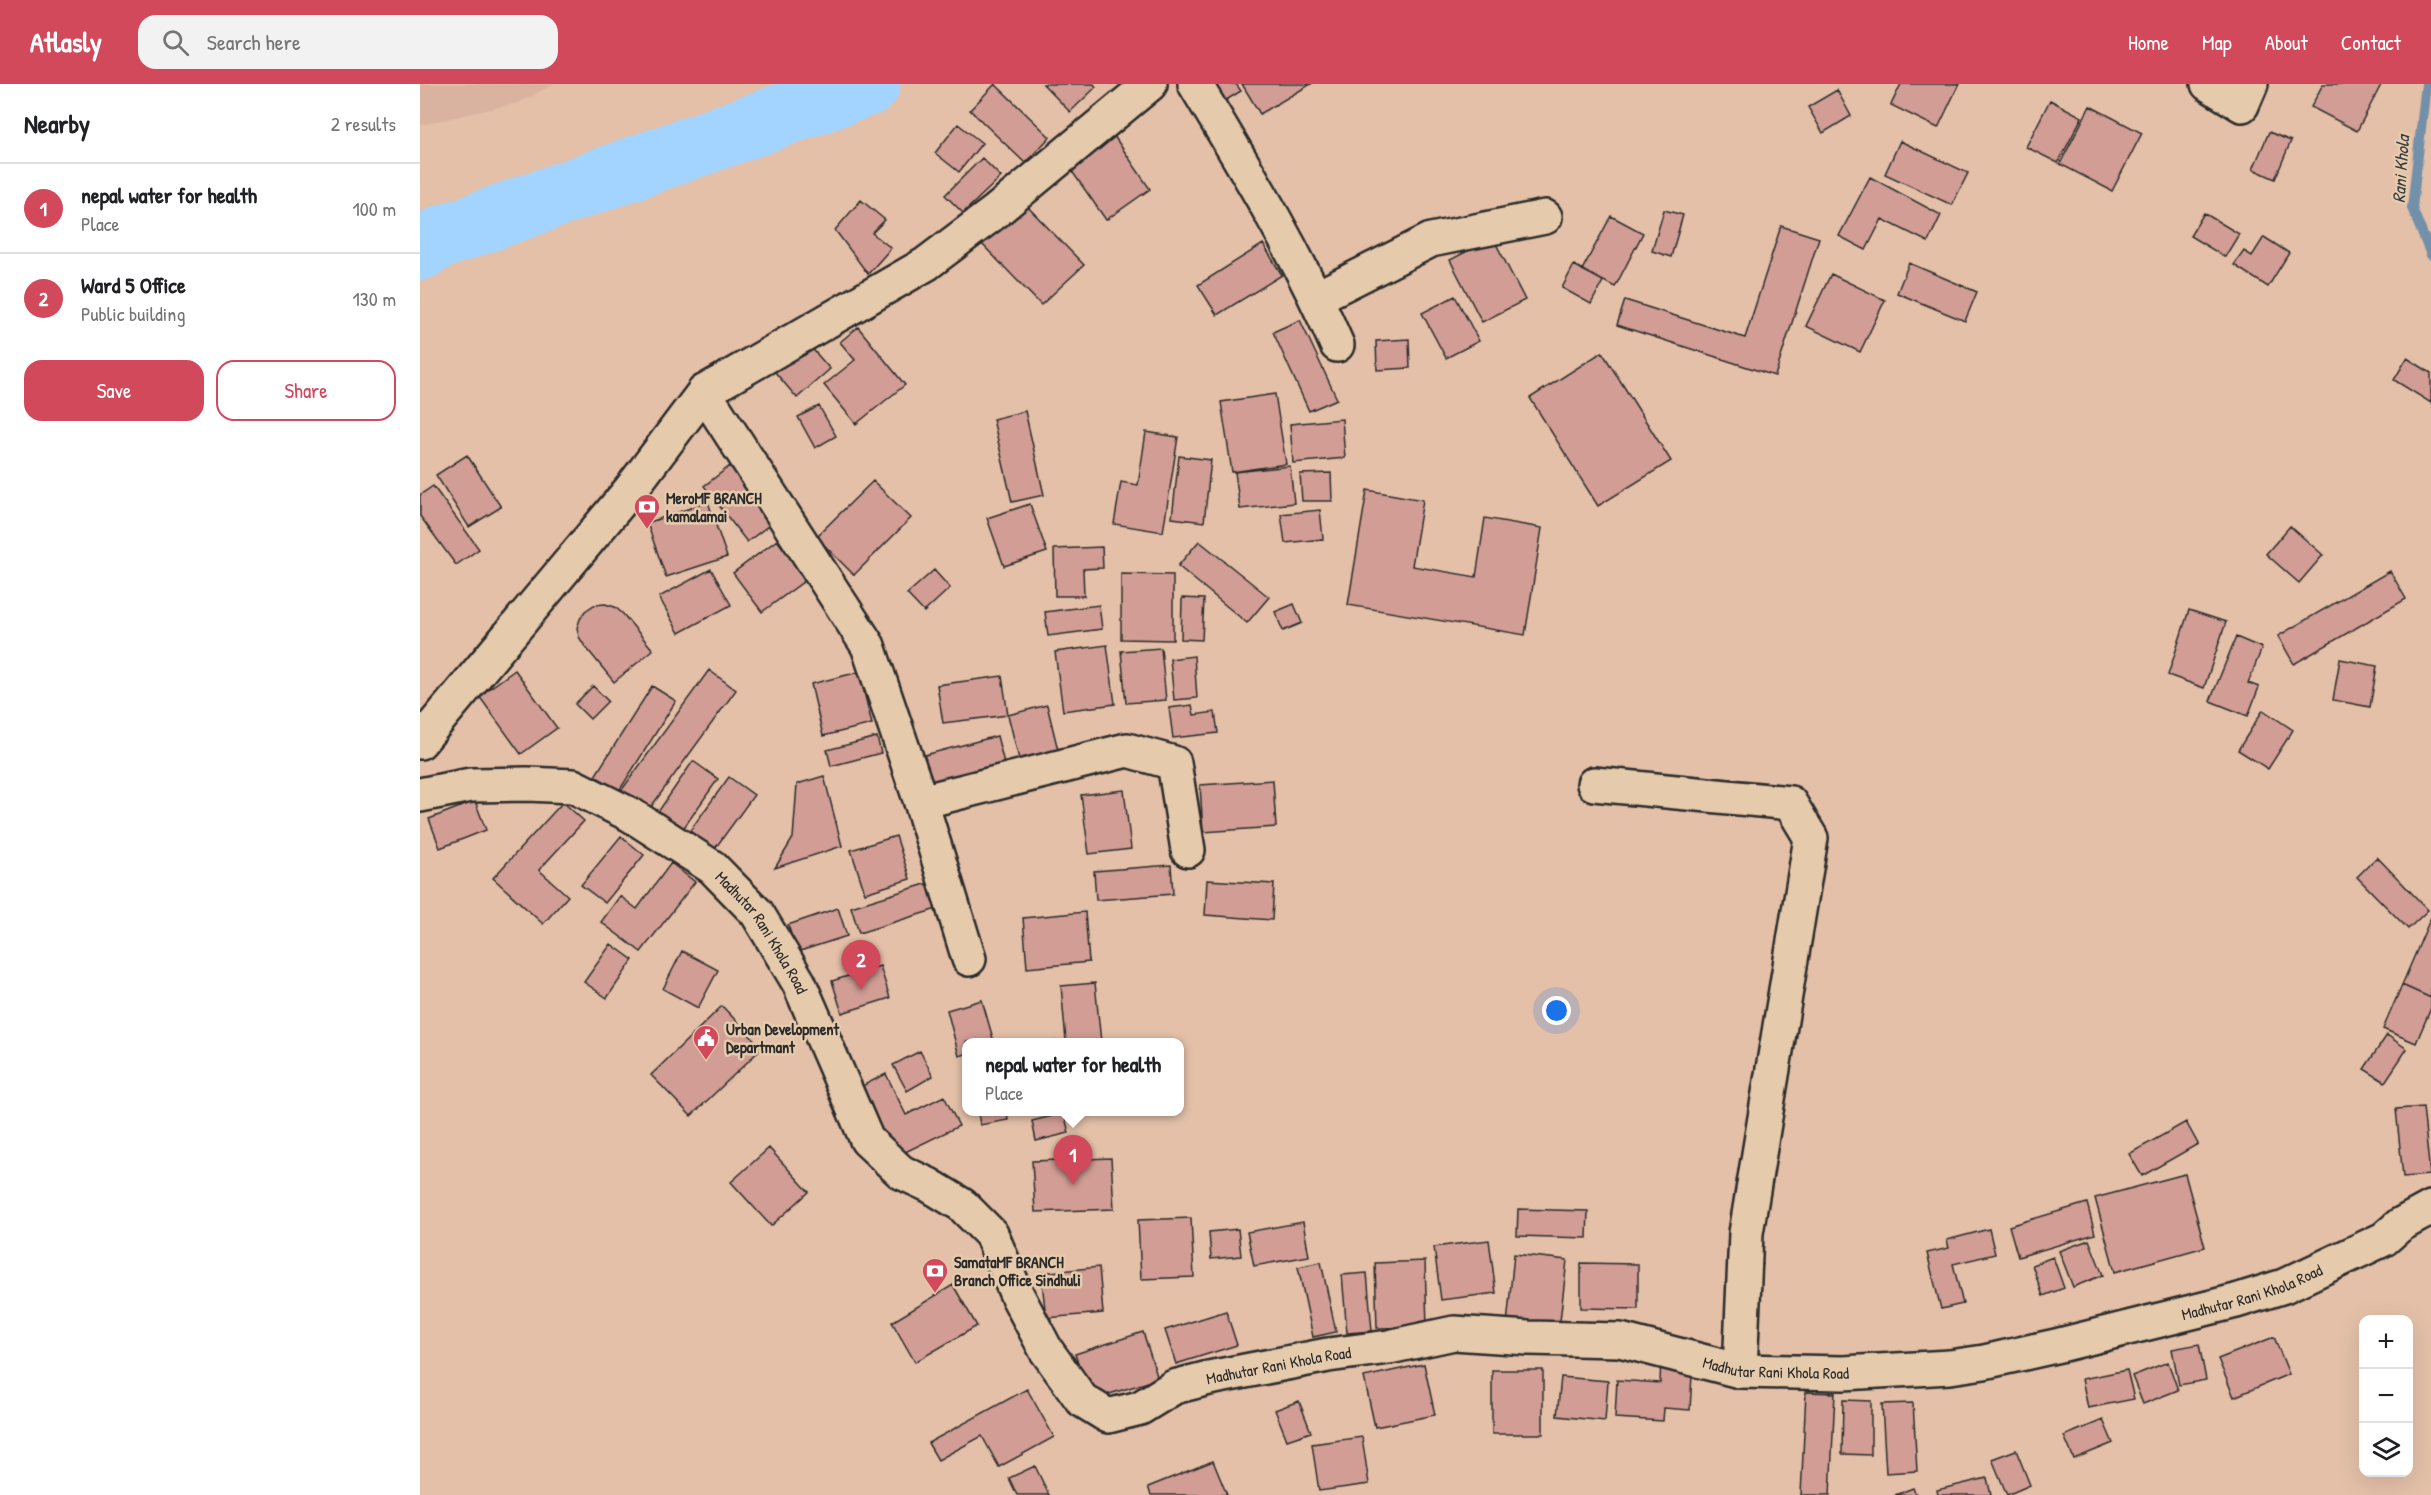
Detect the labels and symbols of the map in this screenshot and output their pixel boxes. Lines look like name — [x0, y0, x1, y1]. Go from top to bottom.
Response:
water label: Rani Khola — [2386, 132, 2415, 204]
place label: MeroMF BRANCH kamalamai — [666, 487, 762, 527]
bank icon: MeroMF BRANCH kamalamai — [632, 492, 662, 530]
street label: Madhutar Rani Khola Road — [711, 866, 813, 997]
pin: 2 — [842, 940, 880, 990]
your location — [1542, 996, 1571, 1025]
place label: Urban Development Departmant — [726, 1018, 840, 1059]
public building icon: Urban Development Departmant — [691, 1023, 721, 1061]
pin: 1 — [1054, 1136, 1092, 1185]
place label: SamataMF BRANCH Branch Office Sindhuli — [954, 1251, 1081, 1291]
bank icon: SamataMF BRANCH Branch Office Sindhuli — [920, 1256, 950, 1294]
street label: Madhutar Rani Khola Road — [2179, 1259, 2326, 1325]
street label: Madhutar Rani Khola Road — [1204, 1341, 1352, 1389]
street label: Madhutar Rani Khola Road — [1701, 1351, 1850, 1384]

